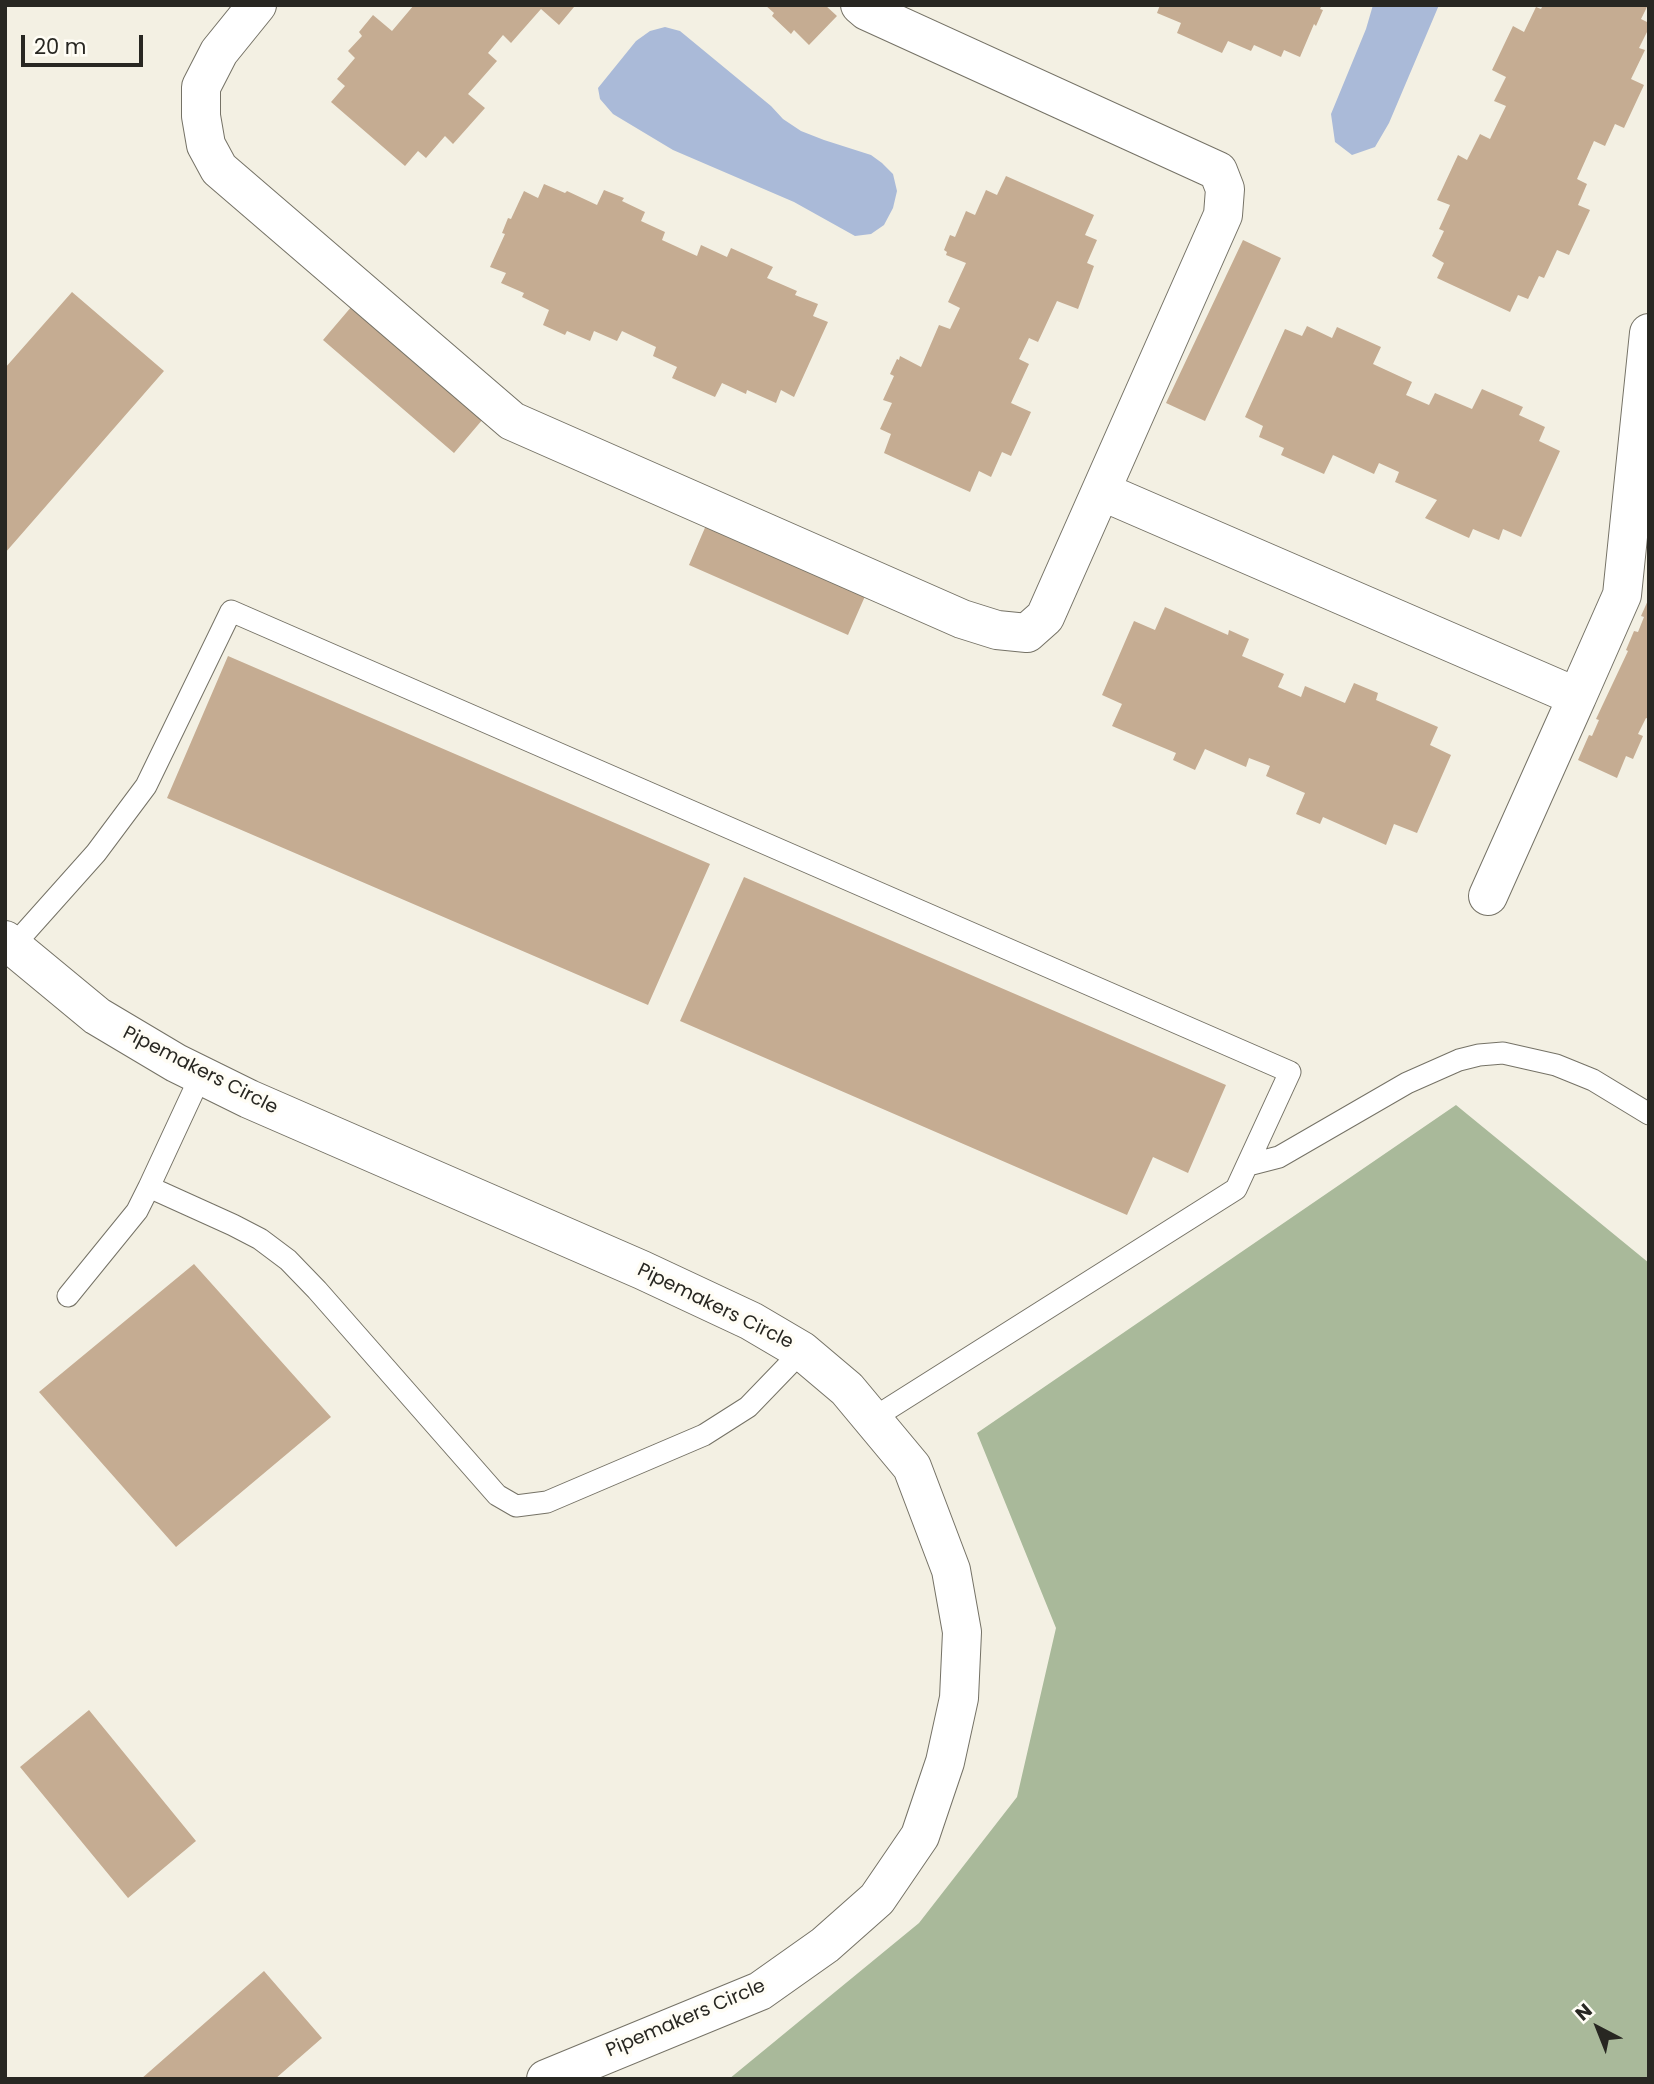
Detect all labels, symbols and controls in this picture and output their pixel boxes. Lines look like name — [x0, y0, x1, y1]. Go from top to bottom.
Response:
scale bar — [24, 21, 147, 65]
text: 20 m — [34, 32, 87, 61]
street label: Pipemakers Circle — [119, 1022, 281, 1120]
street label: Pipemakers Circle — [633, 1259, 797, 1355]
street label: Pipemakers Circle — [603, 1975, 769, 2063]
north arrow — [1563, 1993, 1633, 2063]
text: N — [1569, 1997, 1598, 2027]

